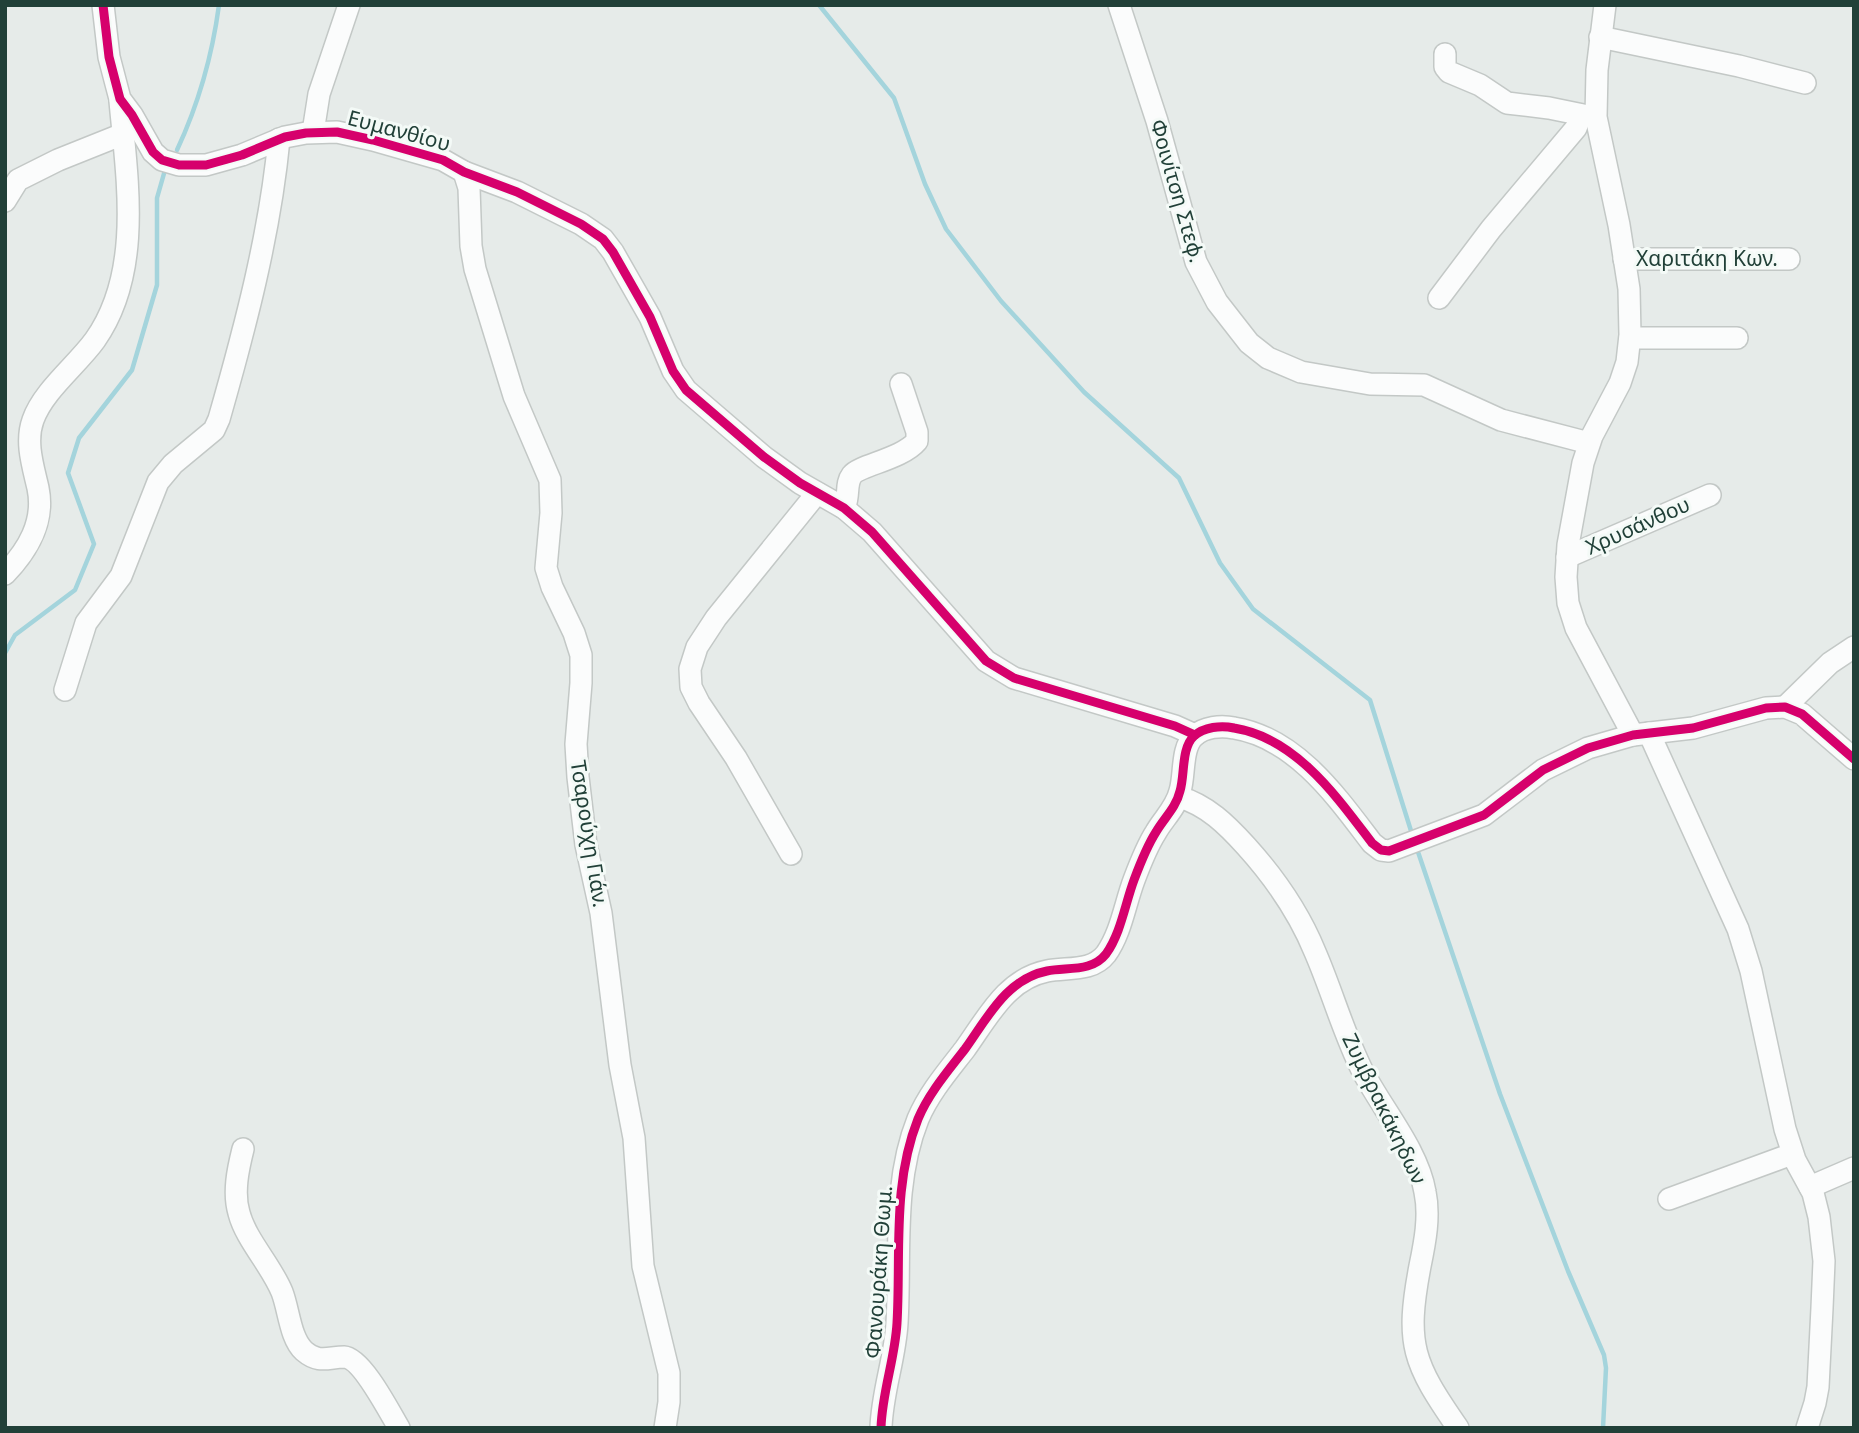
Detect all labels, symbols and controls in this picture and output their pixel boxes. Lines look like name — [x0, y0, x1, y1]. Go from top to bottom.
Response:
street label: Ευμανθίου — [345, 103, 454, 157]
street label: Φοινίτση Στεφ. — [1144, 116, 1212, 266]
street label: Χαριτάκη Κων. — [1636, 244, 1778, 272]
street label: Χρυσάνθου — [1581, 490, 1694, 561]
street label: Τσαρούχη Γιάν. — [565, 758, 615, 909]
street label: Ζυμβρακάκηδων — [1336, 1029, 1434, 1189]
street label: Φανουράκη Θωμ. — [858, 1185, 898, 1359]

